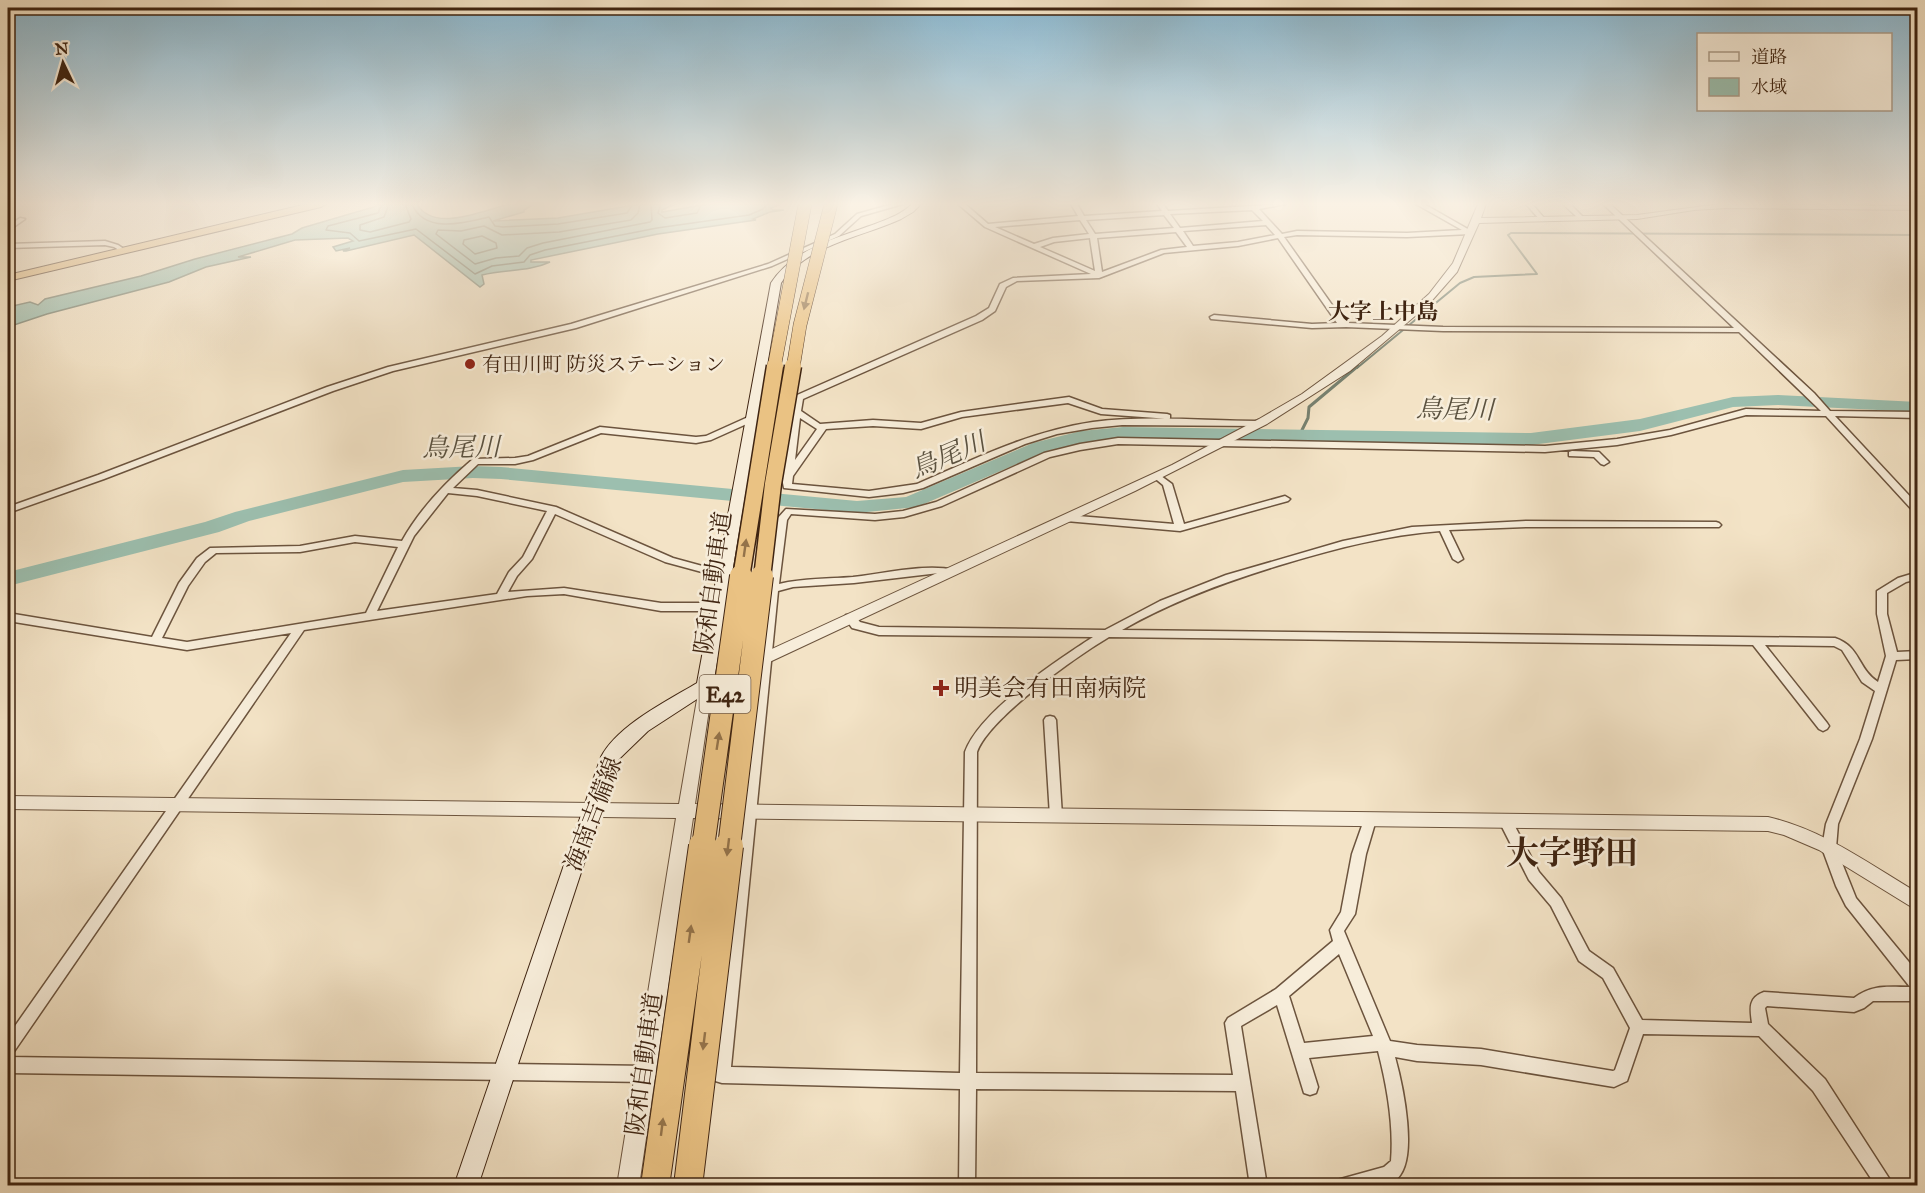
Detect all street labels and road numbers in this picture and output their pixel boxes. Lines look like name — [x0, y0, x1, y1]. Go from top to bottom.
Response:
street label: 阪和自動車道 — [688, 510, 738, 656]
road number: E42 — [700, 675, 750, 713]
street label: 海南吉備線 — [557, 753, 629, 875]
street label: 阪和自動車道 — [619, 991, 669, 1137]

